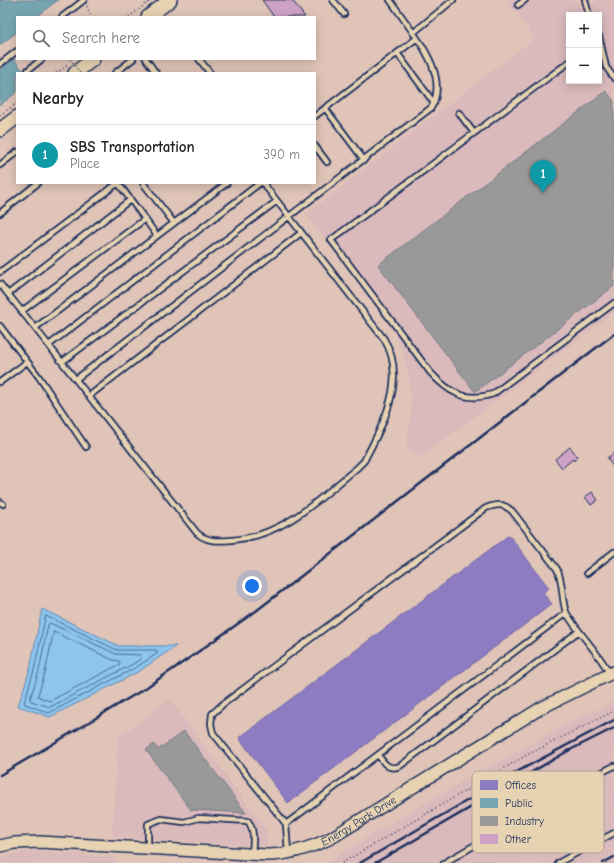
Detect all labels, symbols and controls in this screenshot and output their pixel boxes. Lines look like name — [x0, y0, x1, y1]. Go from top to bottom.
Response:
map controls — [566, 12, 602, 84]
button: + — [566, 12, 602, 48]
search box — [16, 16, 316, 60]
icon: search — [30, 27, 52, 49]
text: Search here — [62, 29, 140, 47]
button: − — [566, 48, 602, 84]
text: Nearby — [32, 89, 83, 108]
text: SBS Transportation — [70, 138, 195, 156]
text: 1 — [42, 147, 48, 162]
text: 390 m — [264, 147, 300, 162]
text: Place — [70, 156, 100, 171]
pin: 1 — [530, 160, 556, 193]
your location — [242, 576, 262, 596]
legend — [472, 771, 604, 853]
text: Offices — [505, 779, 537, 792]
street label: Energy Park Drive — [319, 793, 399, 849]
text: Public — [505, 797, 534, 810]
text: Industry — [505, 815, 544, 828]
text: Other — [505, 833, 532, 846]

